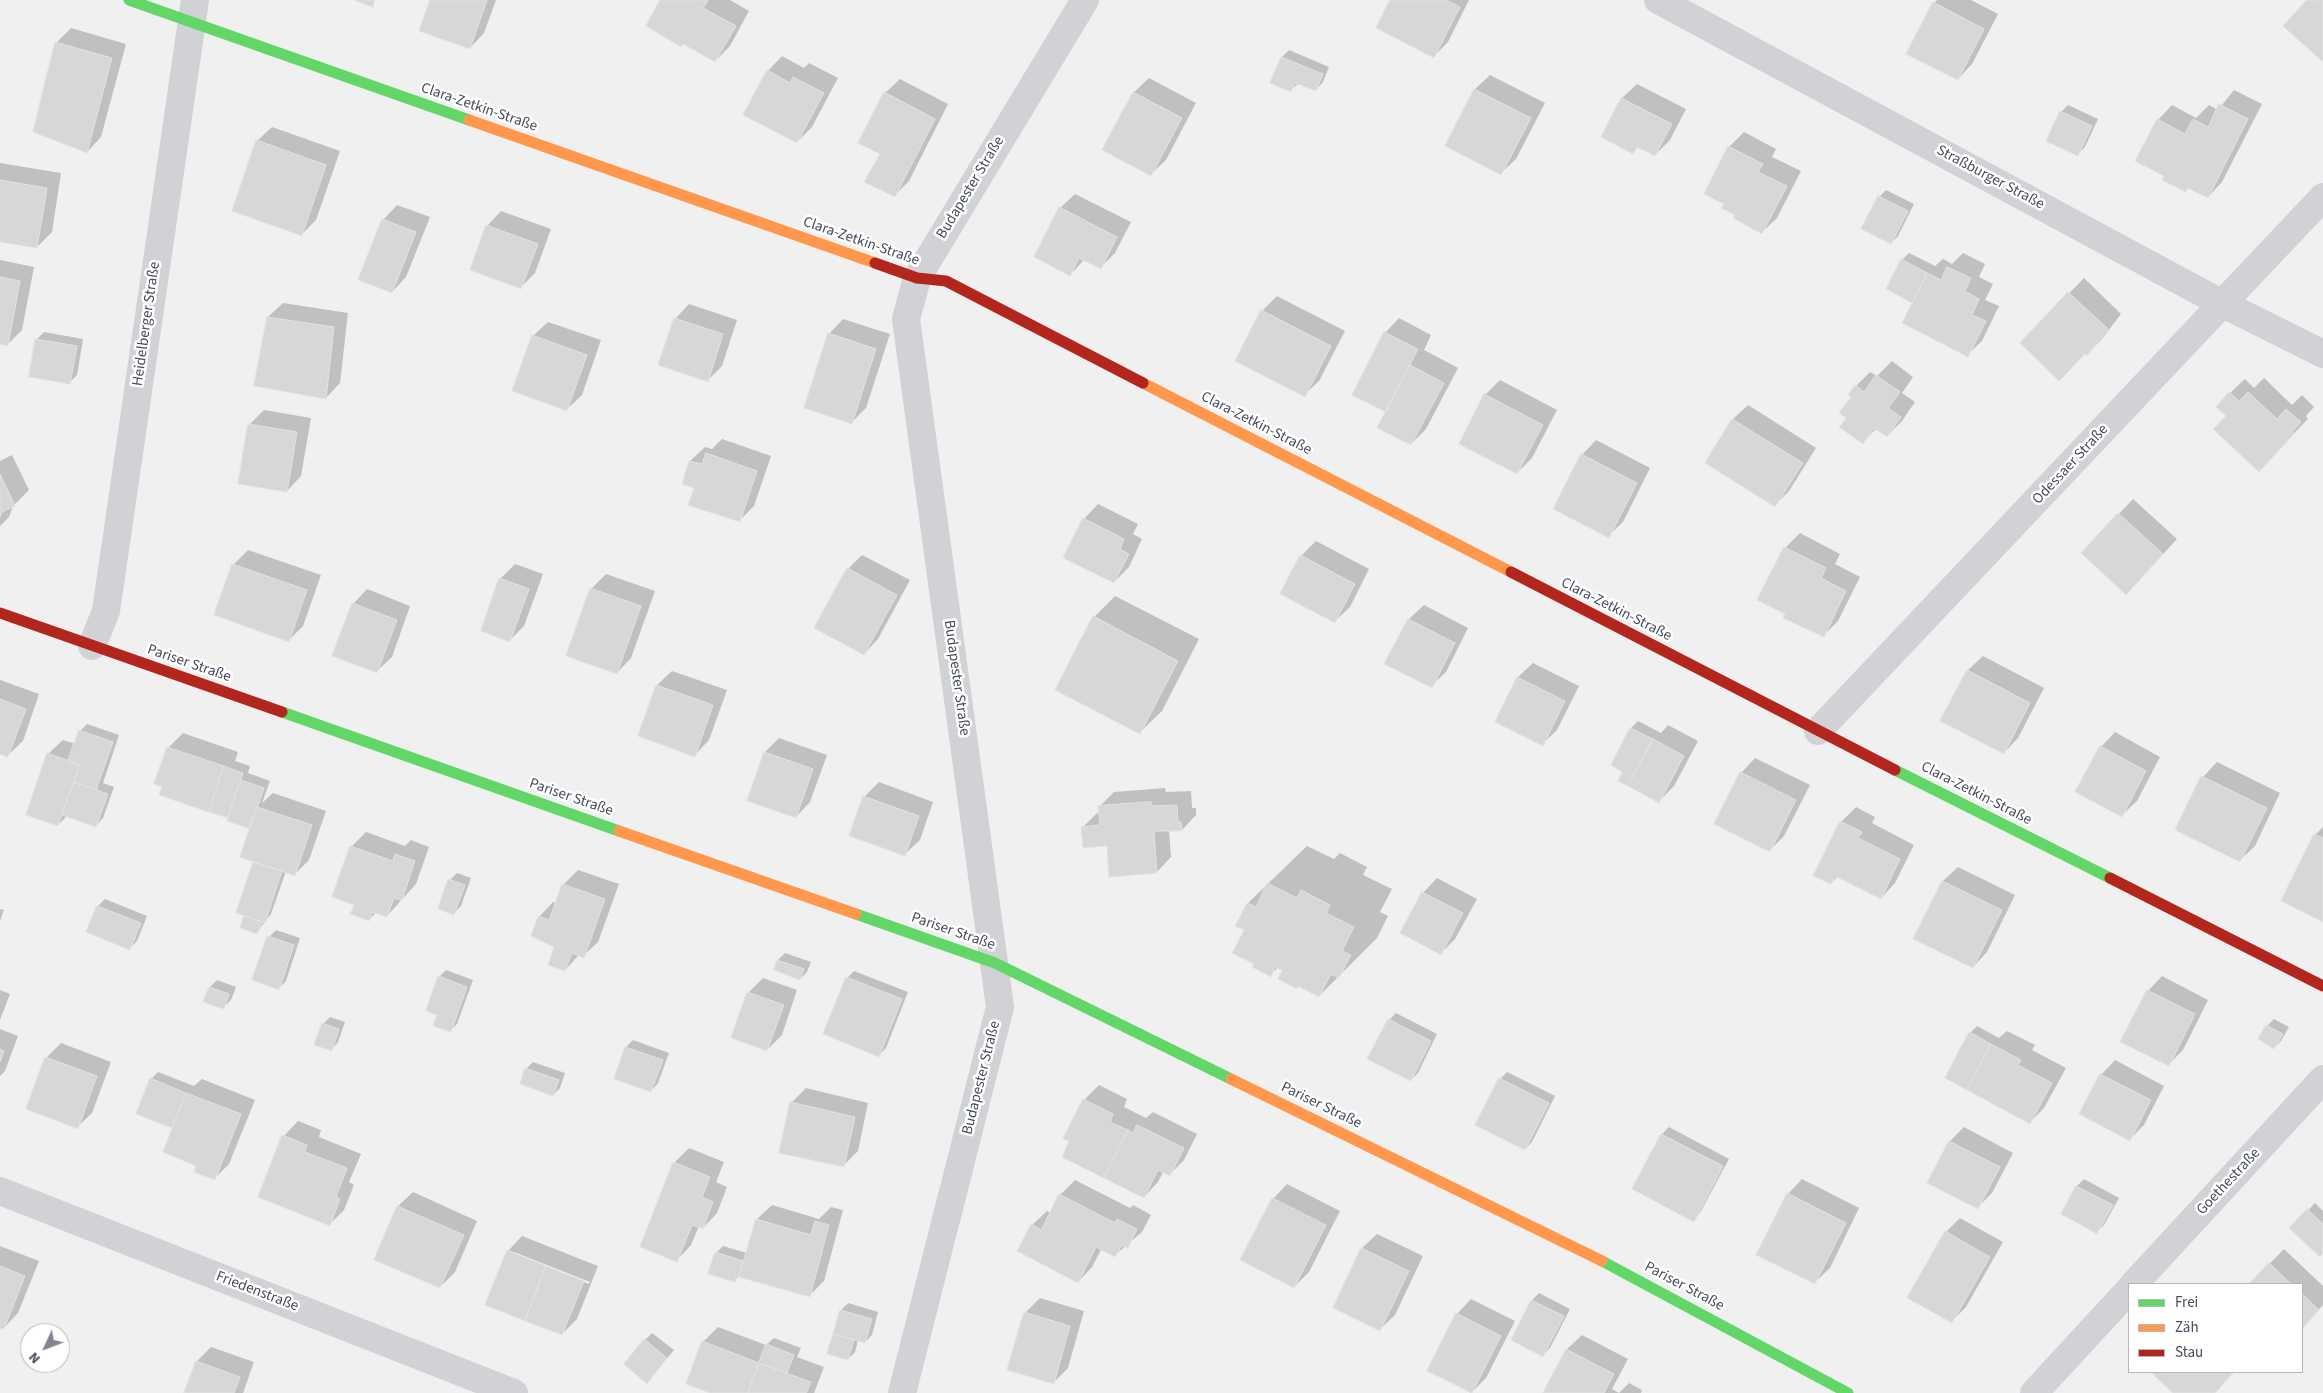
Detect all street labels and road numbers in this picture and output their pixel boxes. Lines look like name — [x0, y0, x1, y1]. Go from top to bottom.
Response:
street label: Clara-Zetkin-Straße — [418, 80, 540, 136]
street label: Budapester Straße — [933, 134, 1009, 242]
street label: Straßburger Straße — [1933, 142, 2047, 214]
street label: Clara-Zetkin-Straße — [800, 214, 922, 270]
street label: Heidelberger Straße — [129, 261, 165, 387]
street label: Clara-Zetkin-Straße — [1198, 388, 1314, 460]
street label: Odessaer Straße — [2029, 421, 2113, 509]
street label: Clara-Zetkin-Straße — [1558, 574, 1674, 646]
street label: Budapester Straße — [939, 619, 973, 737]
street label: Pariser Straße — [145, 641, 233, 687]
street label: Clara-Zetkin-Straße — [1918, 758, 2034, 830]
street label: Pariser Straße — [527, 775, 615, 821]
street label: Pariser Straße — [909, 909, 997, 955]
street label: Budapester Straße — [959, 1019, 1005, 1137]
street label: Pariser Straße — [1278, 1079, 1364, 1133]
street label: Goethestraße — [2193, 1145, 2265, 1219]
street label: Pariser Straße — [1641, 1259, 1727, 1315]
street label: Friedenstraße — [213, 1268, 301, 1316]

